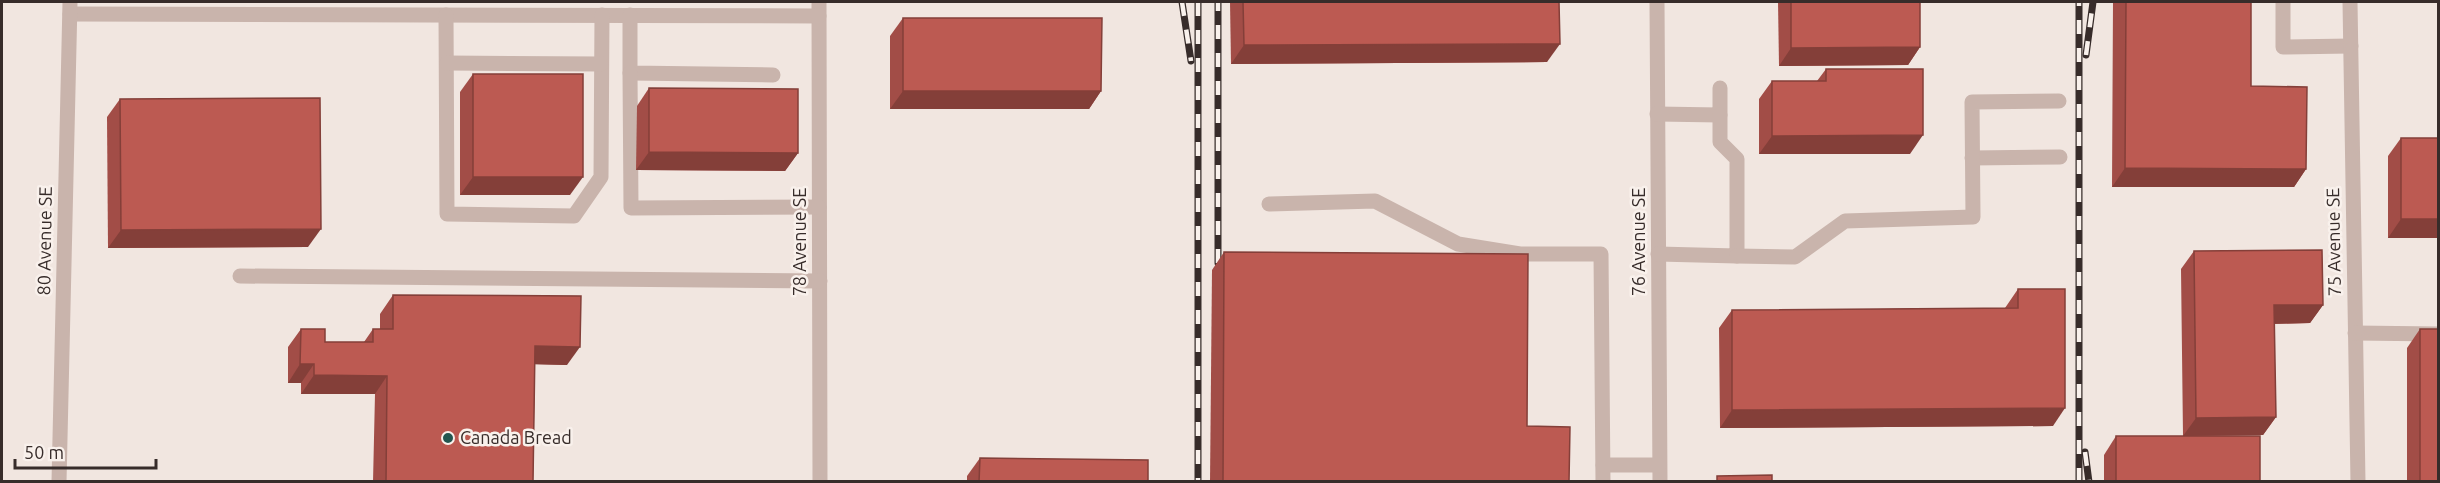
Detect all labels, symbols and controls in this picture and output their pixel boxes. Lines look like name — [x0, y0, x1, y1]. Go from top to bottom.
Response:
street label: 80 Avenue SE — [33, 186, 55, 296]
street label: 75 Avenue SE — [2322, 187, 2344, 297]
street label: 78 Avenue SE — [789, 188, 809, 296]
street label: 76 Avenue SE — [1628, 188, 1648, 296]
place label: Canada Bread — [460, 427, 572, 447]
marker: Canada Bread — [441, 431, 455, 445]
scale bar — [15, 432, 156, 470]
text: 50 m — [24, 442, 64, 462]

